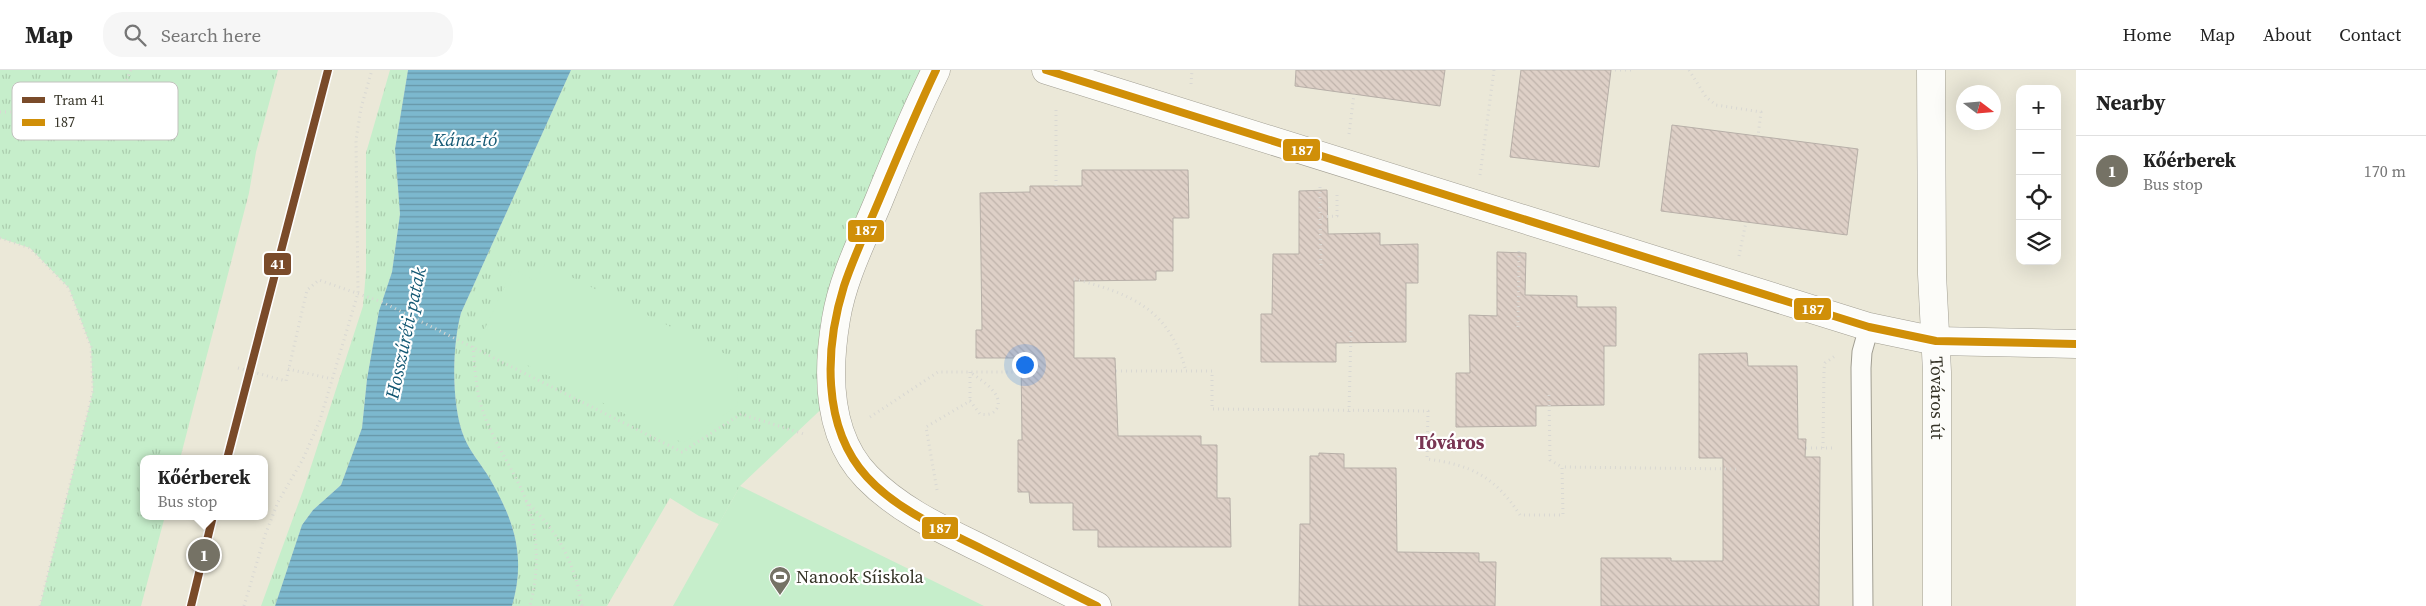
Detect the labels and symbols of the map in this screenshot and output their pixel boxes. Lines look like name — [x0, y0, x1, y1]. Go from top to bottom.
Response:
legend — [12, 82, 178, 140]
north arrow — [1956, 85, 2001, 130]
text: Tram 41 — [54, 90, 105, 110]
text: 187 — [54, 112, 75, 132]
water label: Kána-tó — [432, 126, 497, 152]
line badge: 187 — [1282, 138, 1321, 162]
text: 187 — [1291, 140, 1314, 160]
line badge: 187 — [847, 219, 885, 243]
text: 187 — [855, 220, 878, 240]
line badge: 41 — [263, 252, 292, 276]
text: 41 — [270, 254, 286, 274]
water label: Hosszúréti-patak — [378, 265, 432, 402]
line badge: 187 — [1793, 297, 1832, 321]
text: 187 — [1802, 299, 1825, 319]
your location — [1012, 352, 1038, 378]
street label: Tóváros út — [1924, 356, 1950, 440]
district label: Tóváros — [1416, 429, 1485, 455]
line badge: 187 — [921, 516, 959, 540]
text: 187 — [929, 518, 952, 538]
pin: 1 — [188, 536, 220, 574]
place label: Nanook Síiskola — [796, 564, 925, 589]
sports icon: Nanook Síiskola — [768, 565, 792, 596]

